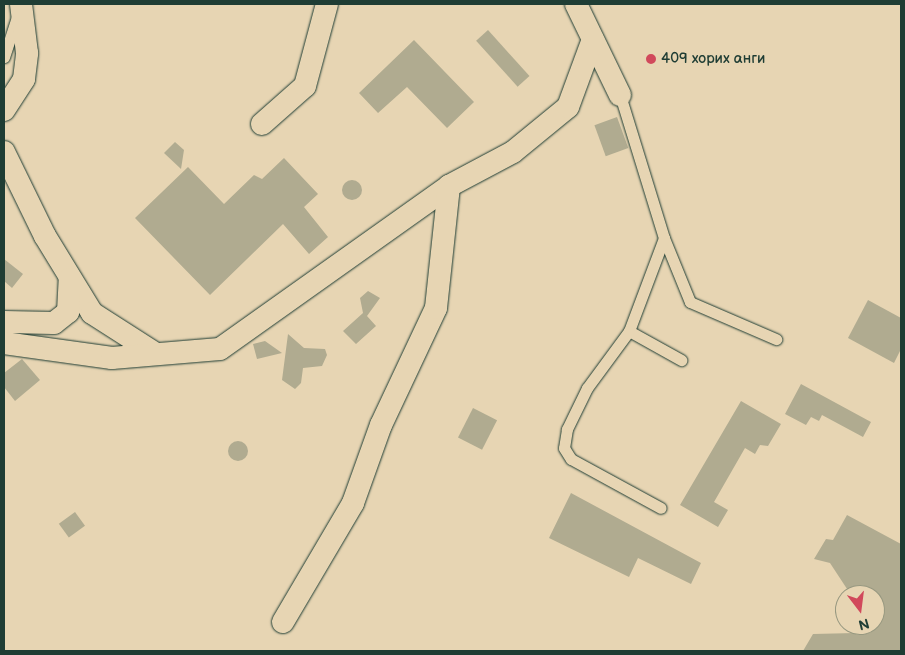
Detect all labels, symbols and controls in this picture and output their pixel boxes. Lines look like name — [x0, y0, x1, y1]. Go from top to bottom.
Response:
place label: 409 хорих анги — [661, 50, 765, 68]
marker: 409 хорих анги — [645, 53, 657, 65]
north arrow — [835, 585, 885, 635]
text: N — [856, 614, 871, 634]

